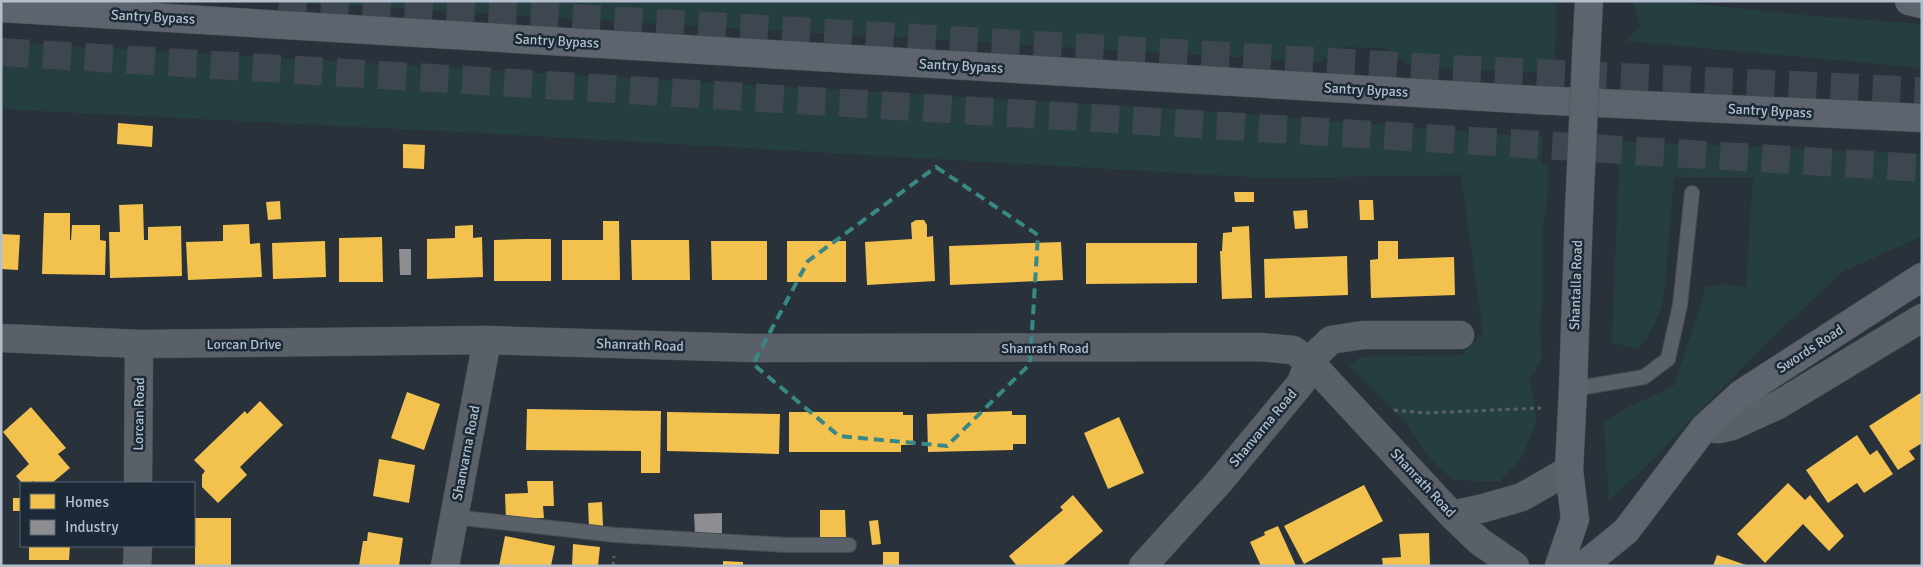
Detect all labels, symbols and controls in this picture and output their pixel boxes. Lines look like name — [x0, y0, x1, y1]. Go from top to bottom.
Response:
street label: Santry Bypass — [111, 6, 195, 28]
street label: Santry Bypass — [515, 30, 599, 52]
street label: Santry Bypass — [919, 55, 1003, 77]
street label: Santry Bypass — [1324, 79, 1408, 101]
street label: Santry Bypass — [1728, 100, 1812, 122]
street label: Shantalla Road — [1566, 240, 1586, 330]
street label: Swords Road — [1773, 321, 1847, 377]
street label: Shanrath Road — [596, 335, 684, 355]
street label: Lorcan Drive — [207, 336, 281, 353]
street label: Shanrath Road — [1001, 340, 1089, 357]
street label: Lorcan Road — [130, 377, 148, 451]
street label: Shanvarna Road — [1226, 386, 1300, 470]
street label: Shanvarna Road — [448, 404, 484, 502]
street label: Shanrath Road — [1387, 445, 1459, 521]
legend — [20, 482, 195, 547]
text: Homes — [65, 493, 109, 511]
text: Industry — [65, 518, 118, 536]

